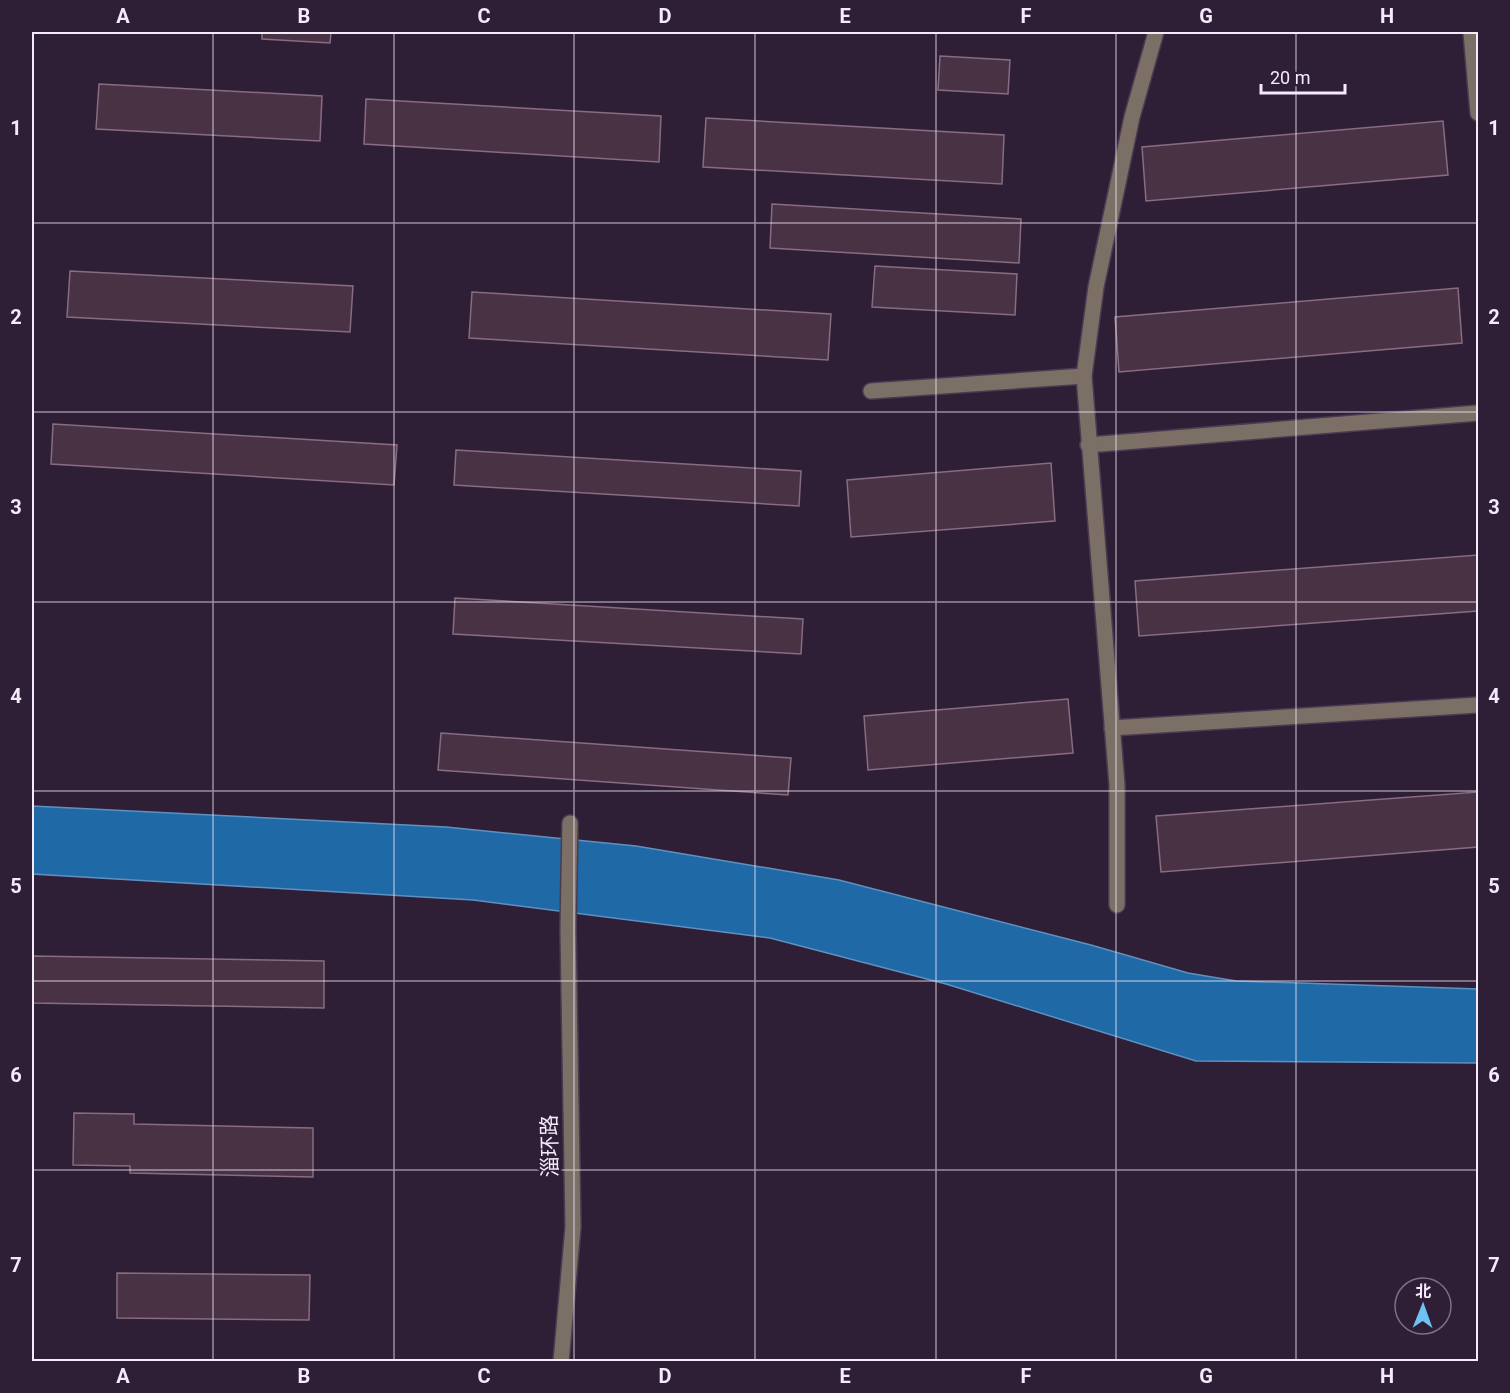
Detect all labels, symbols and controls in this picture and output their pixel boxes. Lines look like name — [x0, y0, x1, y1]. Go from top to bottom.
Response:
text: A — [116, 4, 130, 28]
text: B — [298, 4, 310, 28]
text: C — [477, 4, 491, 28]
text: D — [659, 4, 672, 28]
text: E — [839, 4, 851, 28]
text: F — [1021, 4, 1032, 28]
text: G — [1199, 4, 1213, 28]
text: H — [1380, 4, 1394, 28]
scale bar — [1261, 57, 1345, 95]
text: 20 m — [1270, 67, 1310, 88]
text: 1 — [10, 116, 22, 140]
text: 1 — [1488, 116, 1500, 140]
text: 2 — [10, 305, 22, 329]
text: 2 — [1488, 305, 1500, 329]
text: 3 — [10, 495, 22, 519]
text: 3 — [1488, 495, 1500, 519]
text: 4 — [10, 684, 22, 708]
text: 4 — [1488, 684, 1500, 708]
text: 5 — [10, 874, 22, 898]
text: 5 — [1488, 874, 1500, 898]
text: 6 — [10, 1063, 22, 1087]
text: 6 — [1488, 1063, 1500, 1087]
street label: 淄环路 — [537, 1114, 563, 1178]
text: 7 — [10, 1253, 22, 1277]
text: 7 — [1488, 1253, 1500, 1277]
north arrow — [1393, 1276, 1453, 1336]
text: 北 — [1415, 1282, 1431, 1301]
text: A — [116, 1364, 130, 1388]
text: B — [298, 1364, 310, 1388]
text: C — [477, 1364, 491, 1388]
text: D — [659, 1364, 672, 1388]
text: E — [839, 1364, 851, 1388]
text: F — [1021, 1364, 1032, 1388]
text: G — [1199, 1364, 1213, 1388]
text: H — [1380, 1364, 1394, 1388]

